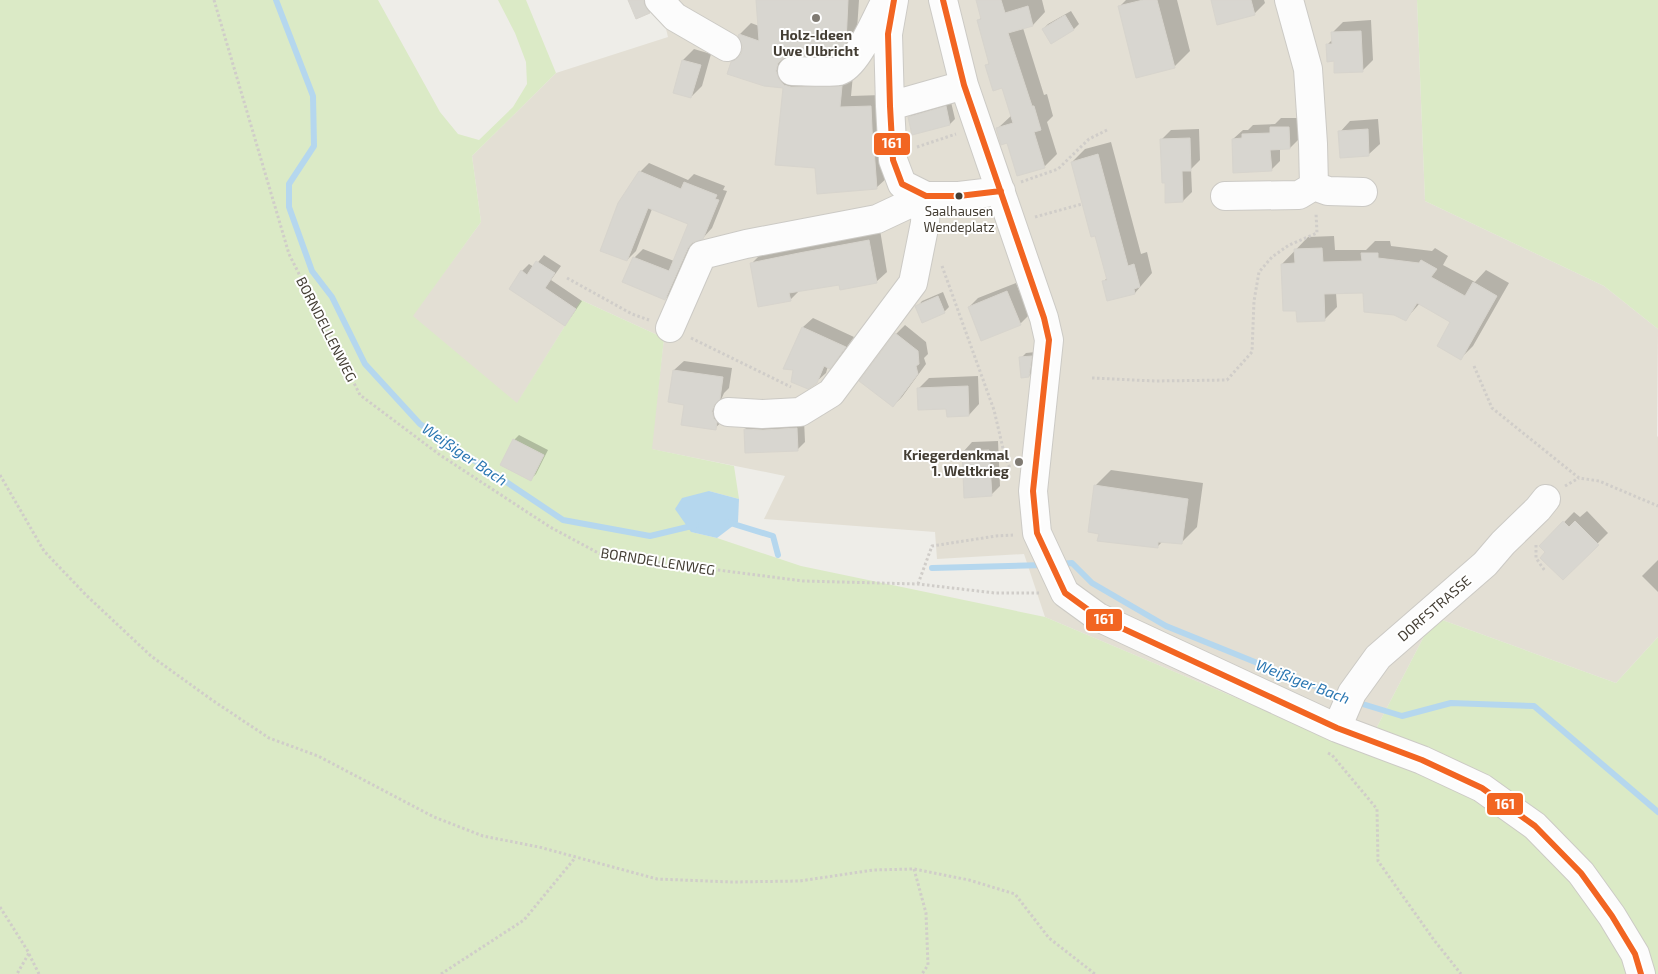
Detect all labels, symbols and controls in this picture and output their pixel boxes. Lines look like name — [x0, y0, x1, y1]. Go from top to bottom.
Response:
marker: Holz-Ideen Uwe Ulbricht — [810, 12, 822, 24]
place label: Holz-Ideen Uwe Ulbricht — [773, 26, 859, 59]
line badge: 161 — [873, 132, 911, 156]
text: 161 — [882, 134, 902, 151]
marker: Saalhausen Wendeplatz — [954, 191, 964, 201]
place label: Saalhausen Wendeplatz — [923, 203, 995, 235]
street label: BORNDELLENWEG — [293, 274, 361, 384]
water label: Weißiger Bach — [419, 419, 511, 489]
place label: Kriegerdenkmal 1. Weltkrieg — [903, 446, 1009, 479]
marker: Kriegerdenkmal 1. Weltkrieg — [1013, 456, 1025, 468]
street label: BORNDELLENWEG — [600, 544, 716, 578]
street label: DORFSTRASSE — [1394, 571, 1474, 645]
line badge: 161 — [1085, 608, 1123, 632]
text: 161 — [1094, 610, 1114, 627]
water label: Weißiger Bach — [1254, 655, 1352, 707]
line badge: 161 — [1486, 792, 1524, 816]
text: 161 — [1495, 795, 1515, 812]

